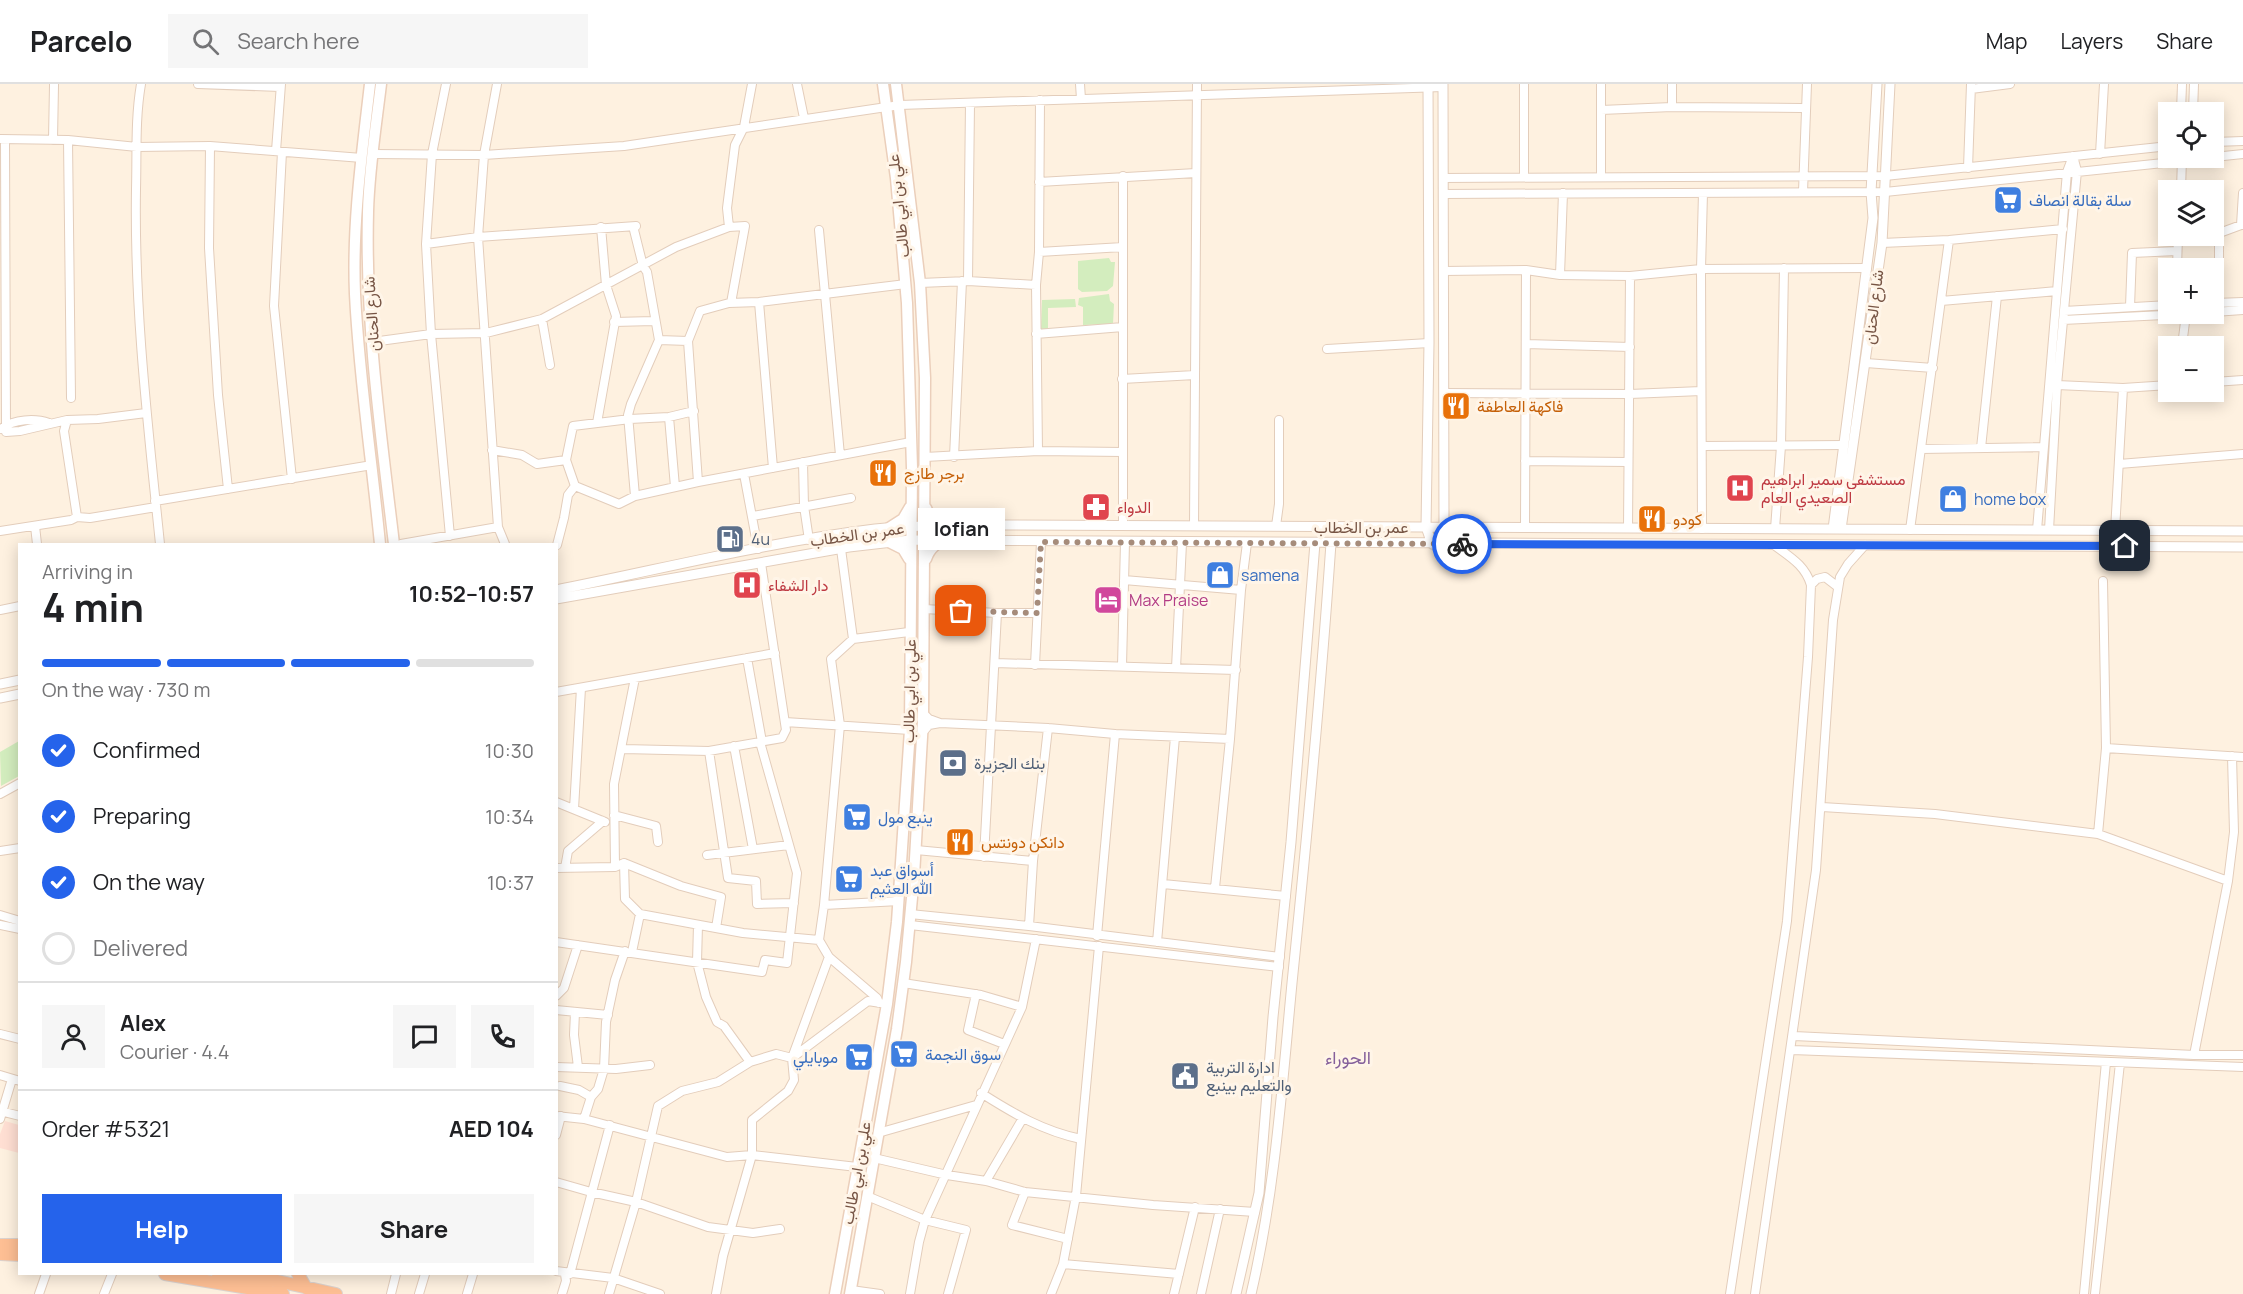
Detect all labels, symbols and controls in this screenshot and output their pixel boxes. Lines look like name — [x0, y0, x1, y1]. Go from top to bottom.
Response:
search box — [168, 14, 588, 68]
text: Parcelo — [30, 22, 132, 60]
icon: search — [189, 25, 222, 58]
text: Search here — [237, 26, 360, 56]
text: Map — [1986, 27, 2027, 55]
text: Layers — [2060, 27, 2123, 55]
text: Share — [2156, 27, 2213, 55]
map controls — [2158, 102, 2224, 402]
button: locate — [2158, 102, 2224, 168]
street label: علي بن ابي طالب — [882, 153, 917, 259]
button: layers — [2158, 180, 2224, 246]
supermarket icon: سلة بقالة انصاف — [1992, 184, 2024, 216]
place label: سلة بقالة انصاف — [2029, 189, 2131, 211]
button: + — [2158, 258, 2224, 324]
street label: شارع الحنان — [1858, 268, 1889, 346]
street label: شارع الحنان — [357, 276, 386, 352]
button: − — [2158, 336, 2224, 402]
restaurant icon: فاكهة العاطفة — [1440, 390, 1472, 422]
place label: فاكهة العاطفة — [1477, 395, 1563, 417]
restaurant icon: برجر طازج — [867, 457, 899, 489]
place label: برجر طازج — [904, 462, 965, 485]
place label: مستشفى سمير ابراهيم الصعيدي العام — [1761, 468, 1906, 511]
hospital icon: مستشفى سمير ابراهيم الصعيدي العام — [1724, 472, 1756, 504]
shop icon: home box — [1937, 483, 1969, 515]
place label: home box — [1974, 488, 2047, 510]
pharmacy icon: الدواء — [1080, 491, 1112, 523]
place label: الدواء — [1117, 496, 1151, 518]
restaurant icon: كودو — [1636, 503, 1668, 535]
place label: كودو — [1673, 508, 1702, 530]
callout: lofian — [918, 509, 1004, 551]
courier — [1432, 514, 1492, 574]
text: lofian — [934, 515, 989, 542]
street label: عمر بن الخطاب — [1314, 516, 1408, 538]
street label: عمر بن الخطاب — [809, 517, 905, 551]
pin — [2099, 520, 2150, 571]
fuel station icon: 4u — [714, 523, 746, 555]
place label: 4u — [751, 528, 770, 550]
icon: bike — [1446, 528, 1479, 561]
icon: home — [2108, 529, 2141, 562]
text: Arriving in — [42, 558, 133, 585]
shop icon: samena — [1204, 559, 1236, 591]
place label: samena — [1241, 564, 1299, 586]
hospital icon: دار الشفاء — [731, 569, 763, 601]
place label: دار الشفاء — [768, 574, 829, 596]
text: 10:52–10:57 — [409, 579, 534, 609]
text: 4 min — [42, 580, 144, 634]
hotel icon: Max Praise — [1092, 584, 1124, 616]
pin — [935, 585, 986, 636]
place label: Max Praise — [1129, 589, 1208, 611]
icon: bag — [944, 594, 977, 627]
street label: علي بن ابي طالب — [897, 639, 924, 743]
text: On the way · 730 m — [42, 676, 211, 703]
icon: check — [42, 734, 75, 767]
text: Confirmed — [93, 735, 201, 765]
text: 10:30 — [485, 737, 534, 764]
bank icon: بنك الجزيرة — [937, 747, 969, 779]
place label: بنك الجزيرة — [974, 752, 1045, 774]
icon: check — [42, 800, 75, 833]
text: Preparing — [93, 801, 191, 831]
supermarket icon: ينبع مول — [841, 801, 873, 833]
text: 10:34 — [485, 803, 534, 830]
place label: ينبع مول — [878, 806, 933, 829]
restaurant icon: دانكن دونتس — [944, 826, 976, 858]
place label: دانكن دونتس — [981, 831, 1065, 853]
place label: أسواق عبد الله العثيم — [870, 859, 934, 899]
supermarket icon: أسواق عبد الله العثيم — [833, 863, 865, 895]
icon: check — [42, 866, 75, 899]
text: On the way — [93, 867, 205, 897]
text: 10:37 — [487, 869, 534, 896]
text: Delivered — [93, 933, 188, 963]
button: person — [42, 1005, 105, 1068]
button: chat — [393, 1005, 456, 1068]
button: phone — [471, 1005, 534, 1068]
text: Alex — [120, 1008, 166, 1038]
text: Courier · 4.4 — [120, 1038, 230, 1065]
supermarket icon: سوق النجمة — [888, 1038, 920, 1070]
supermarket icon: موبايلي — [843, 1041, 875, 1073]
place label: سوق النجمة — [925, 1043, 1001, 1065]
district label: الحوراء — [1325, 1045, 1371, 1069]
place label: موبايلي — [793, 1046, 838, 1071]
place label: ادارة التربية والتعليم بينبع — [1206, 1056, 1292, 1097]
public building icon: ادارة التربية والتعليم بينبع — [1169, 1060, 1201, 1092]
text: Order #5321 — [42, 1114, 170, 1144]
text: AED 104 — [449, 1114, 534, 1144]
street label: علي بن ابي طالب — [836, 1120, 879, 1227]
button: Help — [42, 1194, 282, 1263]
button: Share — [294, 1194, 534, 1263]

